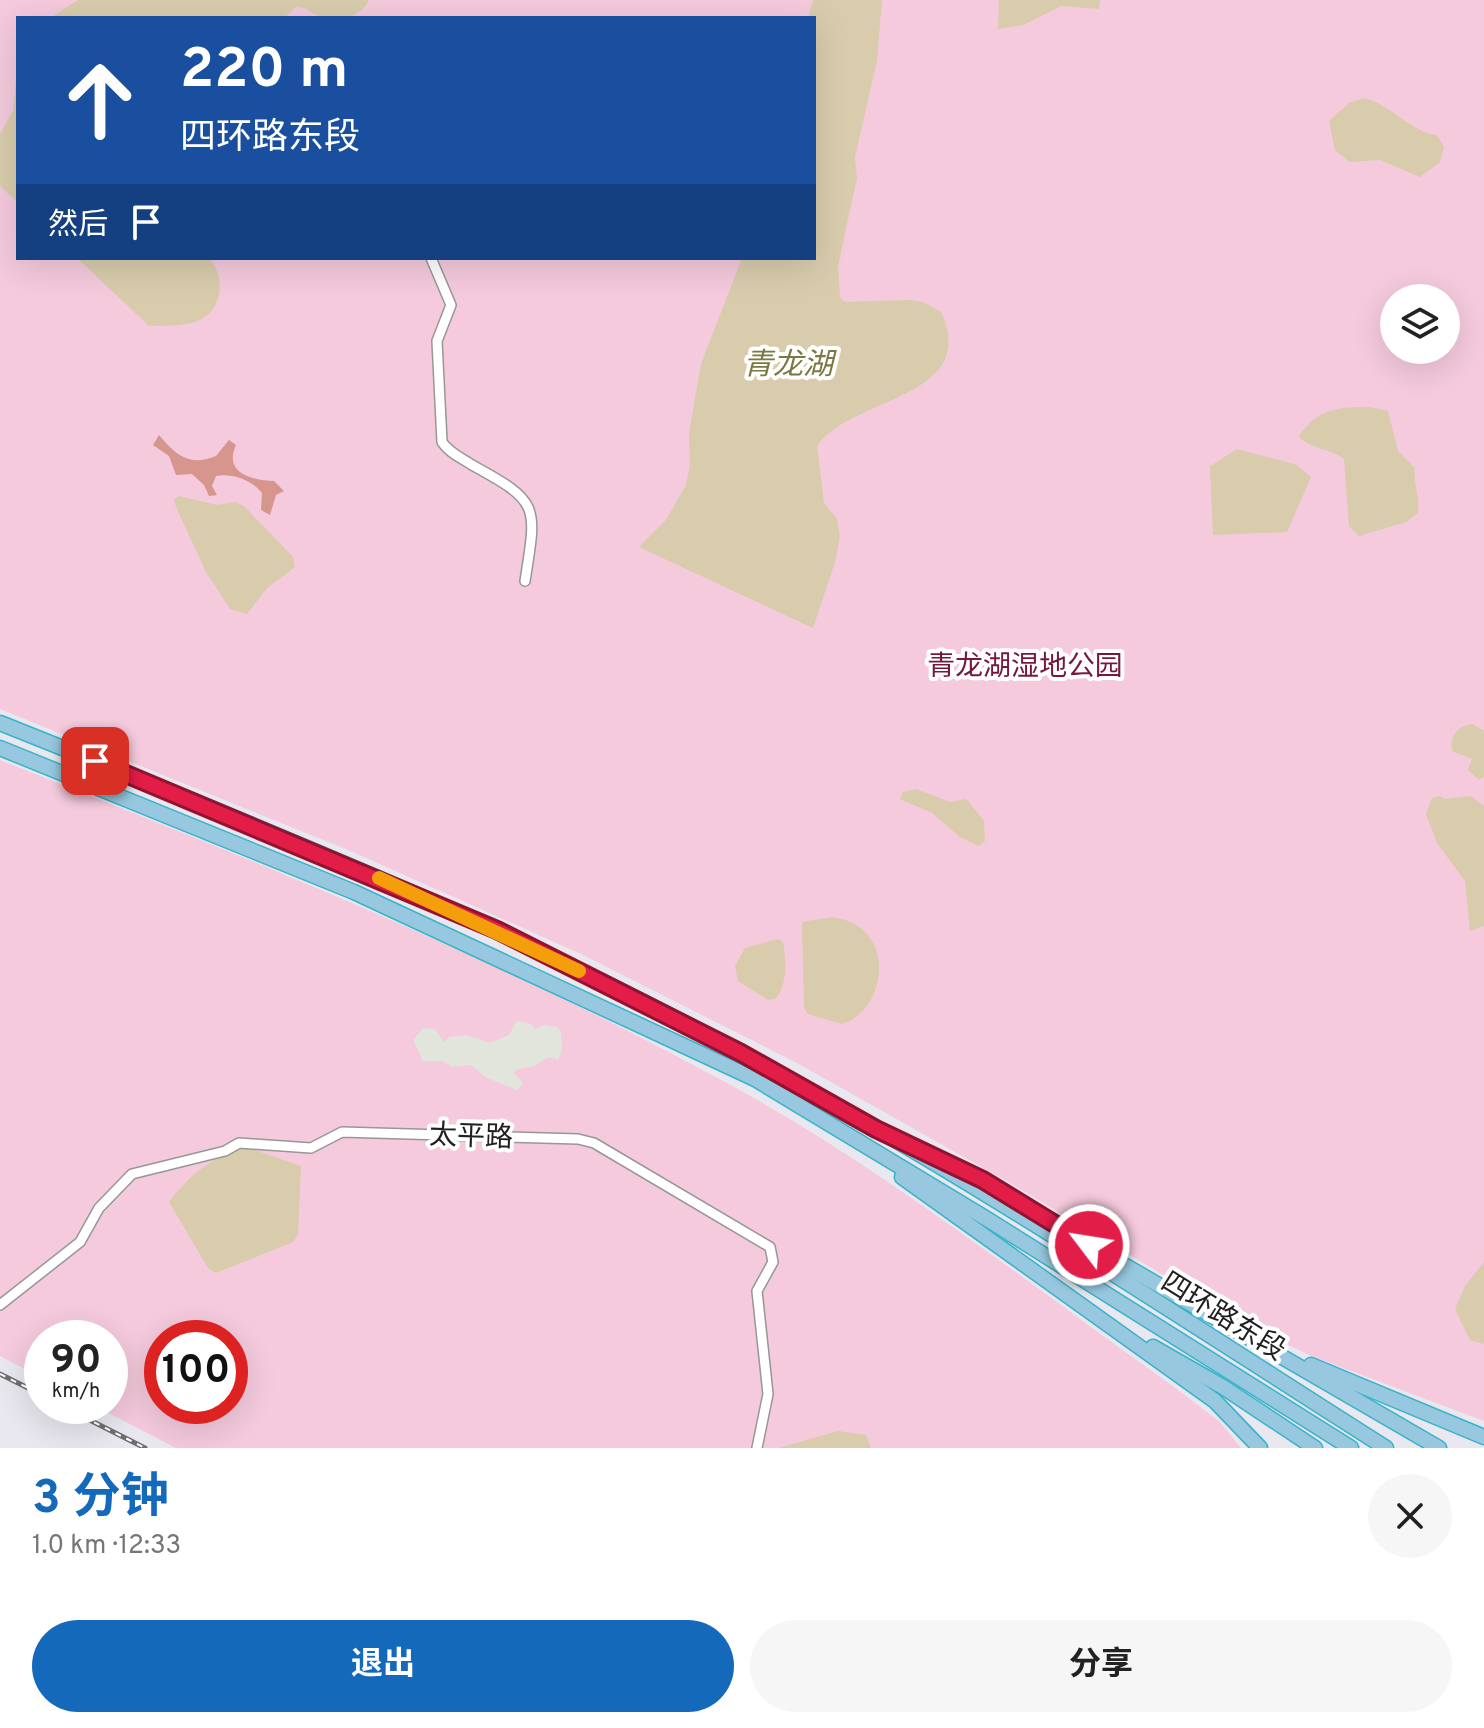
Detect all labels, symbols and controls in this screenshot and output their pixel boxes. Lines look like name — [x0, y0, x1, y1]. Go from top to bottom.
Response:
text: 220 m — [180, 37, 348, 107]
icon: ahead — [48, 48, 152, 152]
text: 四环路东段 — [180, 116, 360, 162]
icon: arrive — [124, 200, 168, 244]
text: 然后 — [48, 208, 108, 245]
map controls — [1380, 284, 1460, 364]
button: layers — [1380, 284, 1460, 364]
water label: 青龙湖 — [743, 348, 837, 385]
park label: 青龙湖湿地公园 — [927, 650, 1123, 686]
pin — [61, 727, 129, 795]
icon: arrive — [73, 739, 117, 783]
street label: 太平路 — [428, 1119, 514, 1157]
position arrow — [1047, 1203, 1131, 1287]
street label: 四环路东段 — [1154, 1265, 1291, 1370]
speed limit sign: 100 — [144, 1320, 248, 1424]
text: 90 — [50, 1337, 102, 1387]
text: km/h — [52, 1379, 100, 1405]
text: 3 分钟 — [32, 1470, 169, 1530]
button: close — [1368, 1474, 1452, 1558]
text: 1.0 km · 12:33 — [32, 1530, 181, 1563]
button: 退出 — [32, 1620, 734, 1712]
button: 分享 — [750, 1620, 1452, 1712]

